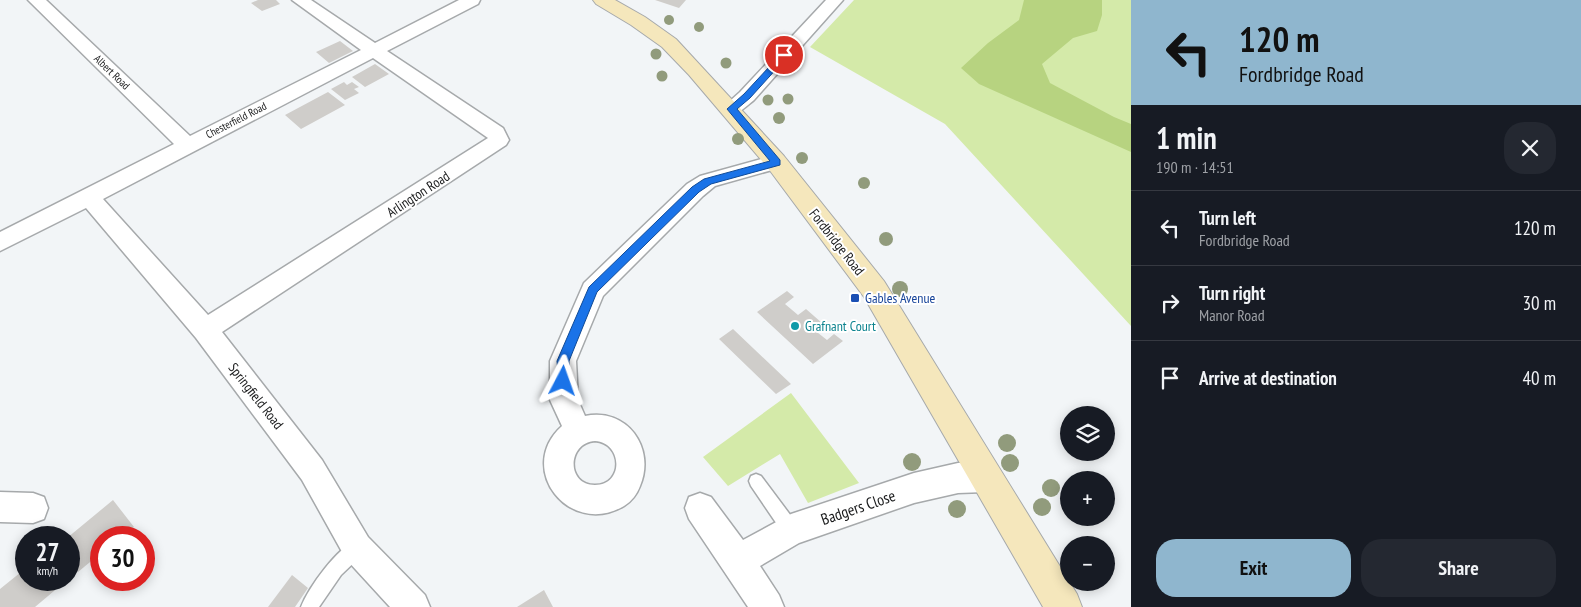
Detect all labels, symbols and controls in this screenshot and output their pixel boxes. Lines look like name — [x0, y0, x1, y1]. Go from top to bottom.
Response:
text: 120 m — [1239, 16, 1320, 62]
icon: left — [1156, 20, 1221, 85]
pin — [763, 34, 805, 76]
icon: arrive — [770, 41, 798, 69]
street label: Albert Road — [91, 52, 133, 93]
text: Fordbridge Road — [1239, 60, 1364, 88]
street label: Chesterfield Road — [203, 99, 269, 141]
text: 1 min — [1156, 118, 1217, 157]
button: close — [1504, 122, 1556, 174]
text: 190 m · 14:51 — [1156, 157, 1234, 177]
street label: Arlington Road — [383, 167, 453, 221]
street label: Fordbridge Road — [805, 205, 869, 279]
text: Turn left — [1199, 206, 1256, 230]
icon: left — [1156, 214, 1184, 242]
text: 120 m — [1514, 216, 1556, 240]
text: Fordbridge Road — [1199, 230, 1290, 250]
text: Turn right — [1199, 281, 1265, 305]
place label: Gables Avenue — [865, 289, 936, 307]
icon: right — [1156, 289, 1184, 317]
text: 30 m — [1523, 291, 1556, 315]
marker: Gables Avenue — [849, 292, 861, 304]
text: Manor Road — [1199, 305, 1265, 325]
place label: Grafnant Court — [805, 317, 876, 335]
marker: Grafnant Court — [789, 320, 801, 332]
position arrow — [536, 354, 588, 406]
street label: Springfield Road — [225, 359, 287, 433]
icon: arrive — [1156, 364, 1184, 392]
text: Arrive at destination — [1199, 366, 1337, 390]
text: 40 m — [1523, 366, 1556, 390]
map controls — [1060, 406, 1115, 591]
button: layers — [1060, 406, 1115, 461]
button: + — [1060, 471, 1115, 526]
street label: Badgers Close — [818, 485, 898, 529]
speed limit sign: 30 — [90, 526, 155, 591]
text: 27 — [36, 536, 59, 568]
button: − — [1060, 536, 1115, 591]
button: Exit — [1156, 539, 1351, 597]
button: Share — [1361, 539, 1556, 597]
text: km/h — [37, 563, 58, 578]

